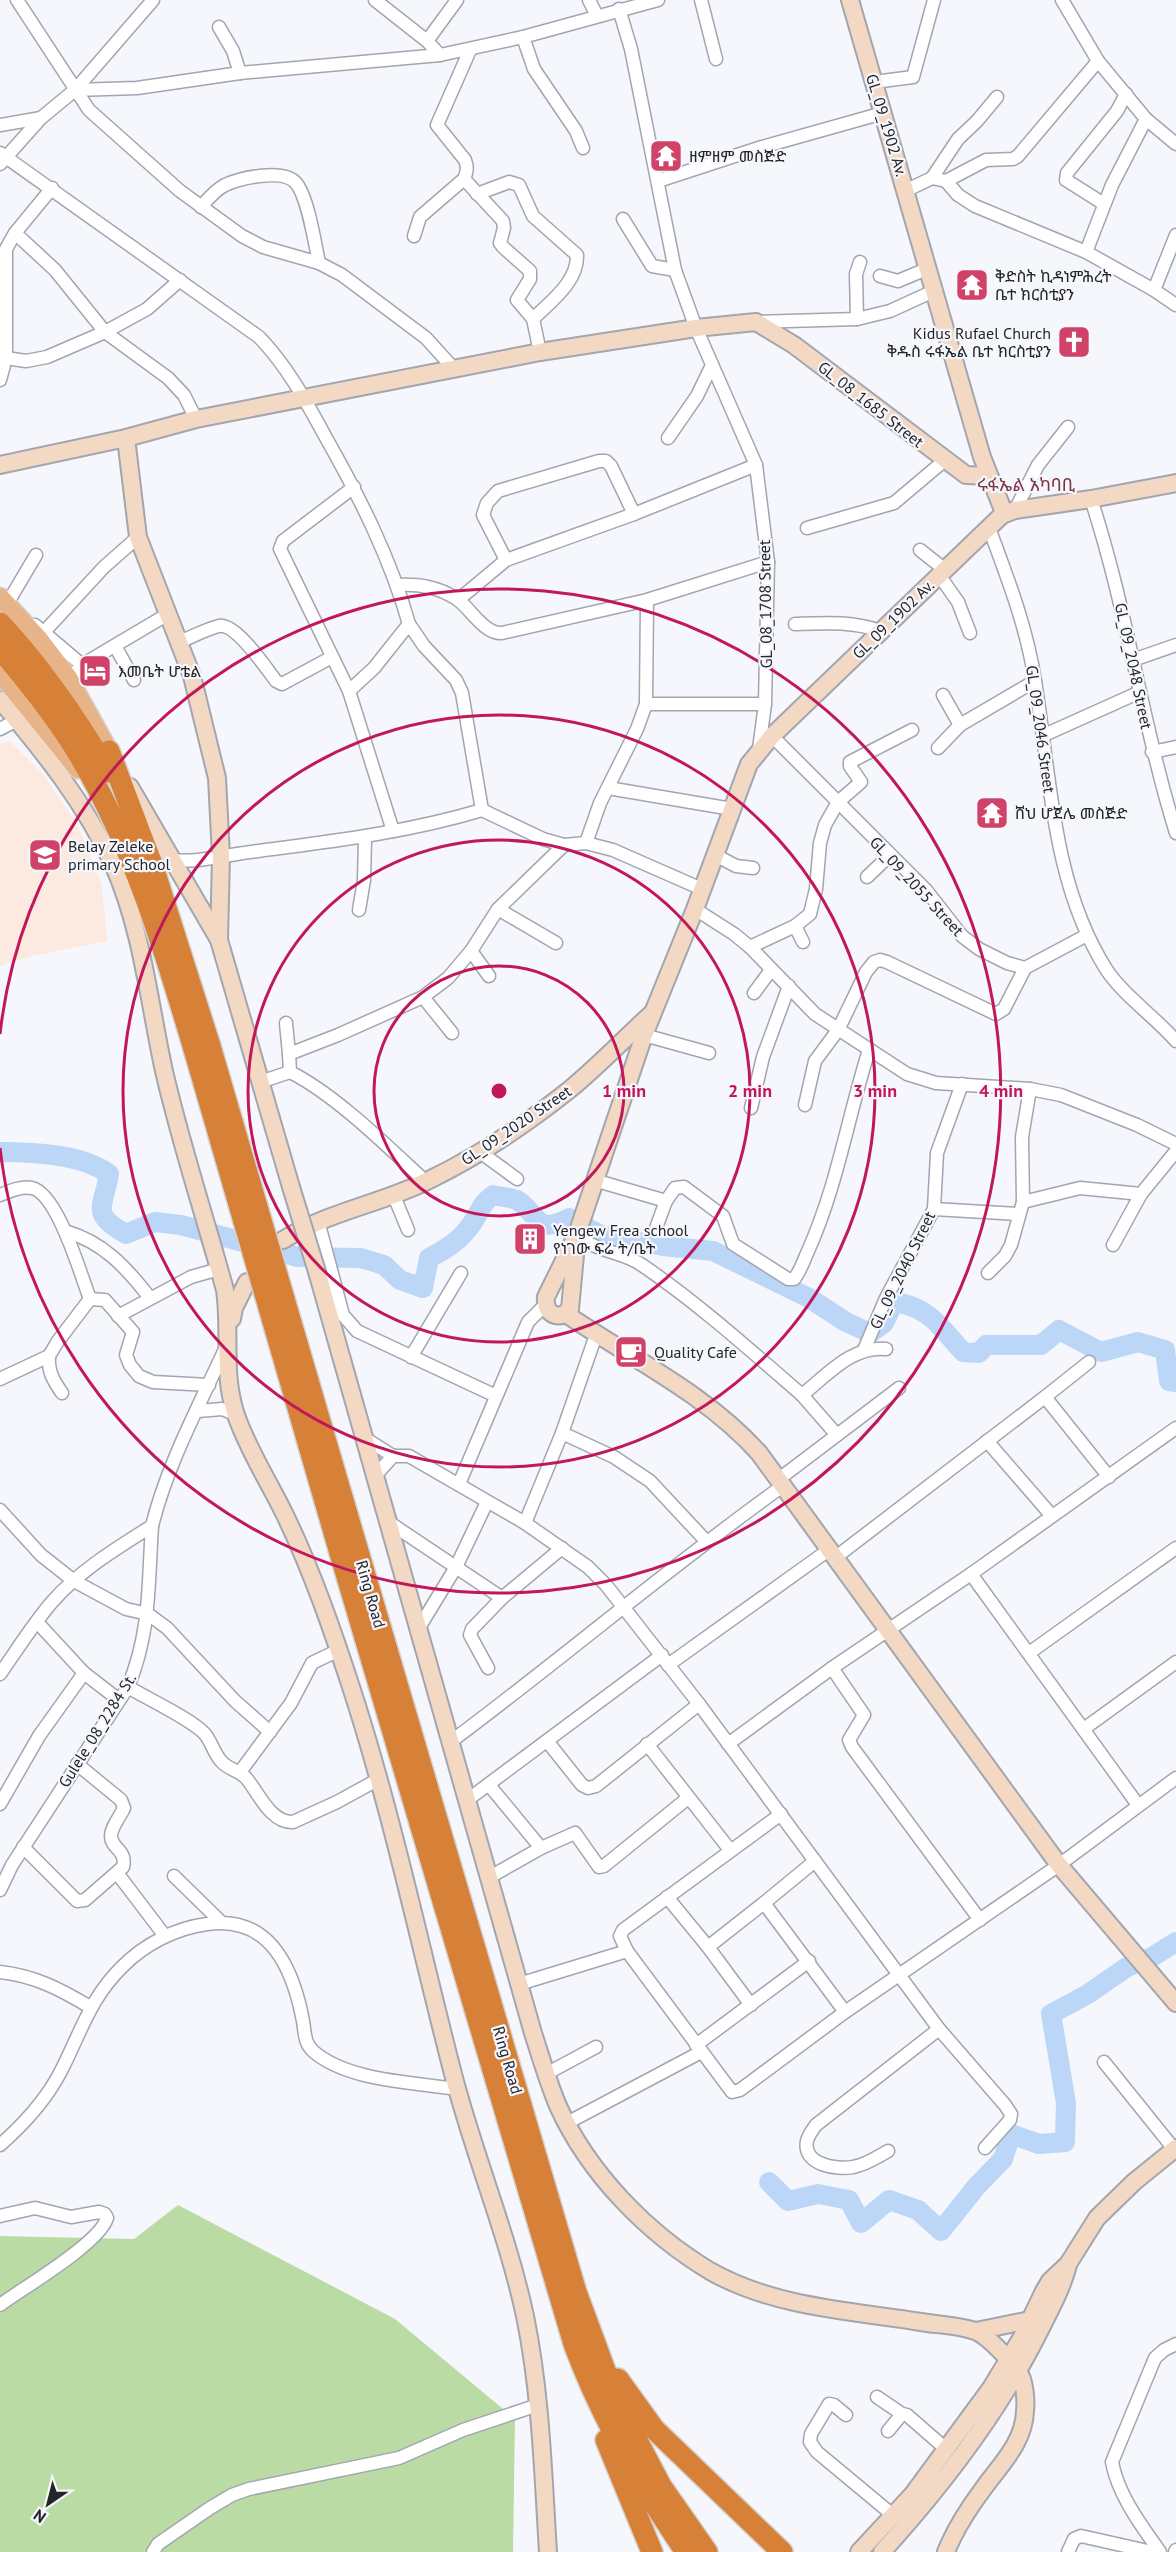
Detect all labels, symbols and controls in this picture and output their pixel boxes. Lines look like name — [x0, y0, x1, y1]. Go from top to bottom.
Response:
street label: GL_09_1902 Av. — [862, 71, 912, 179]
temple icon: ዘምዘም መስጅድ — [648, 138, 684, 174]
place label: ዘምዘም መስጅድ — [689, 146, 787, 166]
place label: ቅድስት ኪዳነምሕረት ቤተ ክርስቲያን — [995, 266, 1112, 304]
temple icon: ቅድስት ኪዳነምሕረት ቤተ ክርስቲያን — [954, 267, 990, 303]
place label: Kidus Rufael Church ቅዱስ ሩፋኤል ቤተ ክርስቲያን — [887, 323, 1051, 361]
church icon: Kidus Rufael Church ቅዱስ ሩፋኤል ቤተ ክርስቲያን — [1056, 324, 1092, 360]
street label: GL_08_1685 Street — [814, 357, 928, 452]
district label: ሩፋኤል አካባቢ — [977, 473, 1076, 496]
street label: GL_08_1708 Street — [754, 539, 776, 668]
street label: GL_09_1902 Av. — [848, 575, 938, 663]
street label: GL_09_2048 Street — [1111, 601, 1157, 732]
hotel icon: እመቤት ሆቴል — [77, 653, 113, 689]
place label: እመቤት ሆቴል — [118, 661, 202, 681]
street label: GL_09_2046 Street — [1022, 664, 1060, 795]
temple icon: ሸህ ሆጀሌ መስጅድ — [974, 795, 1010, 831]
place label: ሸህ ሆጀሌ መስጅድ — [1015, 803, 1128, 823]
street label: GL_09_2055 Street — [866, 832, 969, 940]
place label: Belay Zeleke primary School — [68, 836, 171, 874]
school or university icon: Belay Zeleke primary School — [27, 837, 63, 873]
text: 1 min — [602, 1079, 646, 1102]
text: 2 min — [728, 1079, 772, 1102]
text: 3 min — [853, 1079, 897, 1102]
text: 4 min — [979, 1079, 1023, 1102]
street label: GL_09_2020 Street — [457, 1080, 575, 1169]
centre of rings — [489, 1081, 509, 1101]
street label: GL_09_2040 Street — [865, 1207, 939, 1332]
place label: Yengew Frea school የነገው ፍሬ ት/ቤት — [553, 1220, 689, 1258]
building icon: Yengew Frea school የነገው ፍሬ ት/ቤት — [512, 1221, 548, 1257]
cafe icon: Quality Cafe — [613, 1334, 649, 1370]
place label: Quality Cafe — [654, 1342, 737, 1362]
street label: Ring Road — [352, 1558, 390, 1630]
street label: Gulele_08_2284 St. — [54, 1669, 140, 1791]
street label: Ring Road — [489, 2024, 527, 2096]
north arrow — [18, 2474, 78, 2534]
text: N — [29, 2505, 49, 2527]

